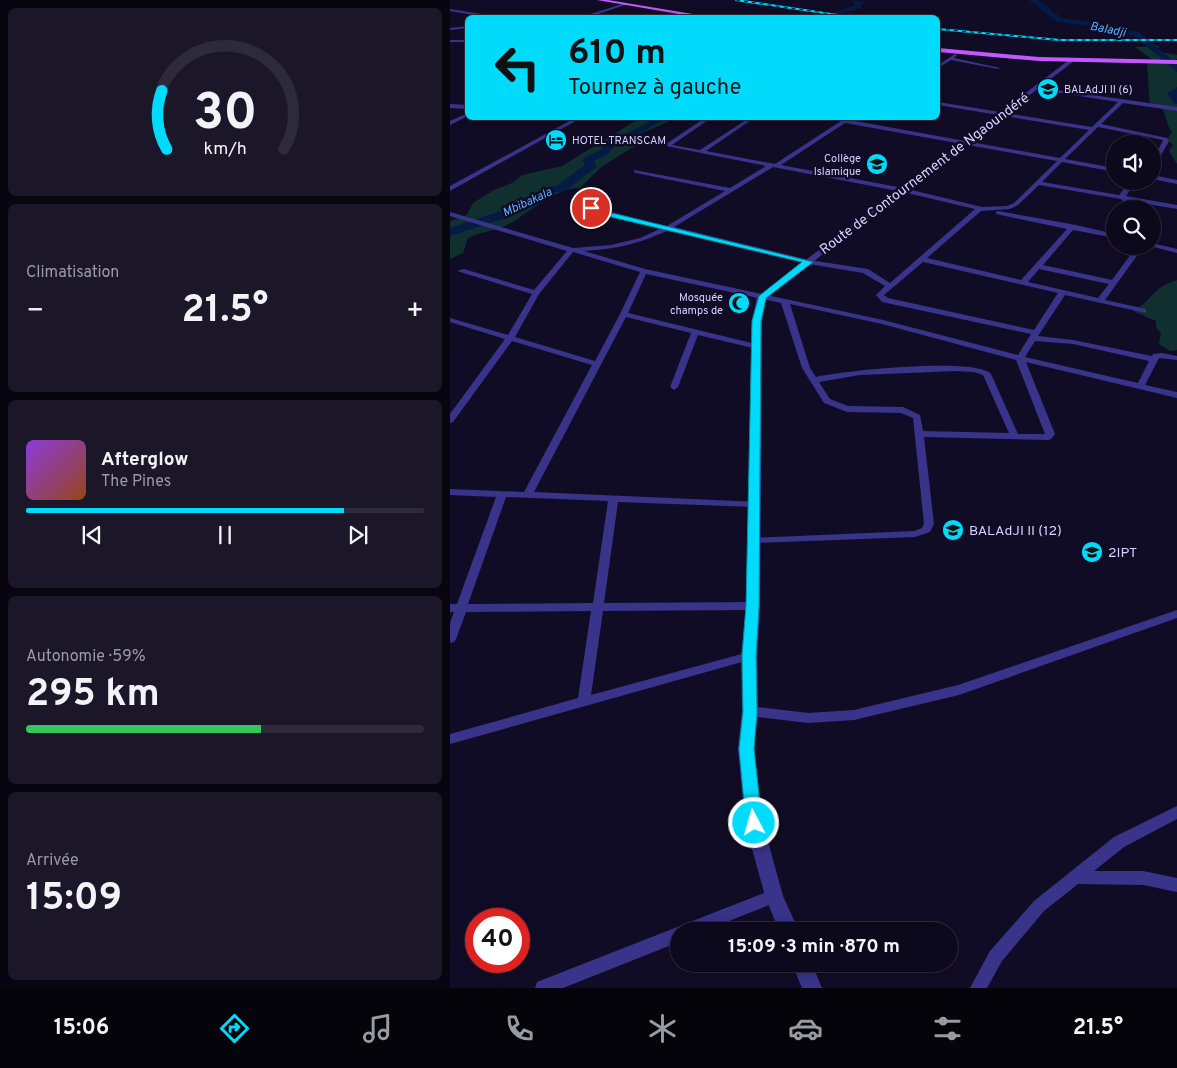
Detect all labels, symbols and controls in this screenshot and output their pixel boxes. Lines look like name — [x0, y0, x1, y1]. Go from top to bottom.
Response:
water label: Baladji — [1089, 19, 1128, 41]
text: 610 m — [568, 32, 666, 76]
icon: left — [485, 35, 550, 100]
text: Tournez à gauche — [568, 75, 741, 102]
school or university icon: BALAdJI II (6) — [1036, 77, 1060, 101]
text: 30 — [193, 82, 257, 148]
place label: BALAdJI II (6) — [1064, 83, 1133, 97]
street label: Route de Contournement de Ngaoundéré — [817, 90, 1033, 259]
hotel icon: HOTEL TRANSCAM — [544, 128, 568, 152]
place label: HOTEL TRANSCAM — [572, 134, 666, 148]
map controls — [1106, 135, 1161, 255]
button: sound — [1106, 135, 1161, 190]
text: km/h — [203, 138, 247, 161]
place label: Collège Islamique — [814, 152, 861, 179]
school or university icon: Collège Islamique — [865, 152, 889, 176]
water label: Mbibakala — [500, 184, 555, 221]
pin — [570, 187, 612, 229]
icon: arrive — [577, 194, 605, 222]
button: search — [1106, 200, 1161, 255]
text: Climatisation — [26, 263, 119, 283]
text: 21.5° — [182, 287, 268, 336]
place label: Mosquée champs de — [670, 291, 723, 318]
mosque icon: Mosquée champs de — [727, 291, 751, 315]
text: − — [26, 294, 44, 330]
text: + — [406, 294, 424, 330]
text: Afterglow — [101, 448, 189, 472]
text: The Pines — [101, 472, 171, 492]
school or university icon: BALAdJI II (12) — [941, 518, 965, 542]
icon: previous — [78, 521, 106, 549]
icon: pause — [211, 521, 239, 549]
icon: next — [344, 521, 372, 549]
place label: BALAdJI II (12) — [969, 523, 1062, 540]
school or university icon: 2IPT — [1080, 540, 1104, 564]
place label: 2IPT — [1108, 545, 1137, 562]
text: Autonomie · 59% — [26, 647, 146, 667]
text: 295 km — [26, 671, 160, 720]
position arrow — [727, 796, 779, 848]
text: Arrivée — [26, 851, 79, 871]
text: 15:09 — [26, 875, 122, 924]
speed limit sign: 40 — [465, 908, 530, 973]
text: 15:09 · 3 min · 870 m — [728, 935, 900, 959]
icon: directions — [217, 1011, 252, 1046]
icon: music — [360, 1011, 395, 1046]
icon: phone — [502, 1011, 537, 1046]
icon: climate — [645, 1011, 680, 1046]
icon: car — [788, 1011, 823, 1046]
icon: filters — [930, 1011, 965, 1046]
text: 15:06 — [54, 1015, 109, 1042]
text: 21.5° — [1073, 1015, 1123, 1042]

